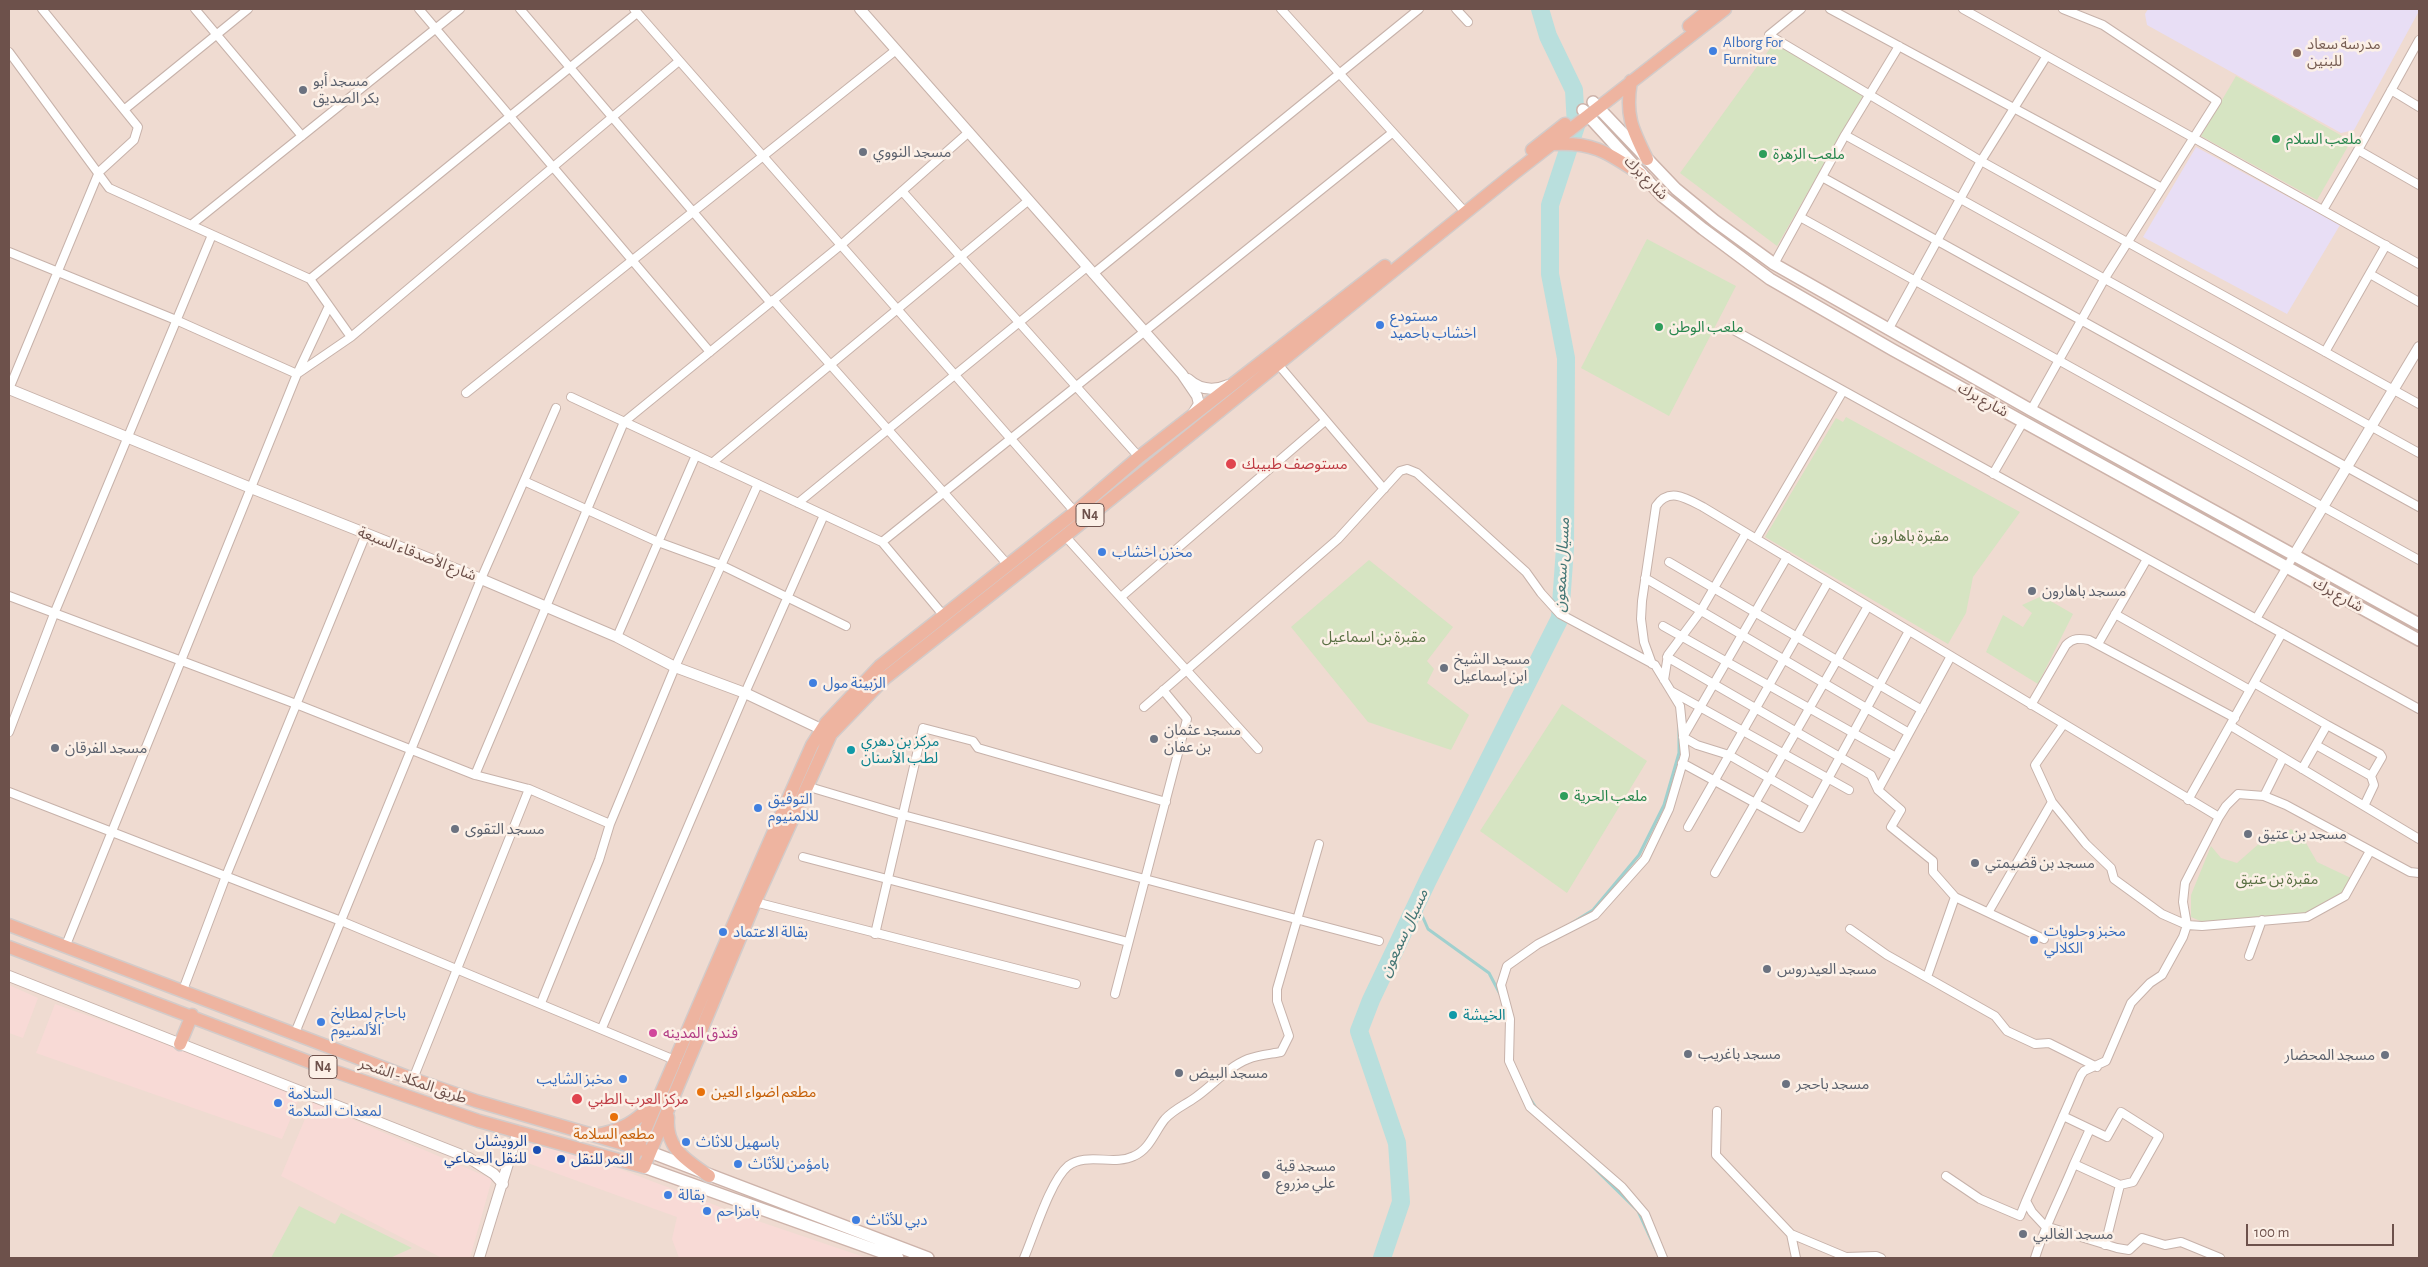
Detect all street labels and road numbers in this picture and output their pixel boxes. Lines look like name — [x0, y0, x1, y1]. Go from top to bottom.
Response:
street label: شارع برك — [1620, 152, 1672, 204]
street label: شارع برك — [1955, 379, 2011, 421]
road number: N4 — [1076, 504, 1104, 526]
street label: شارع الأصدقاء السبعة — [355, 523, 479, 585]
street label: شارع برك — [2310, 574, 2366, 616]
street label: طريق المكلا - الشحر — [357, 1054, 469, 1108]
road number: N4 — [309, 1056, 337, 1078]

